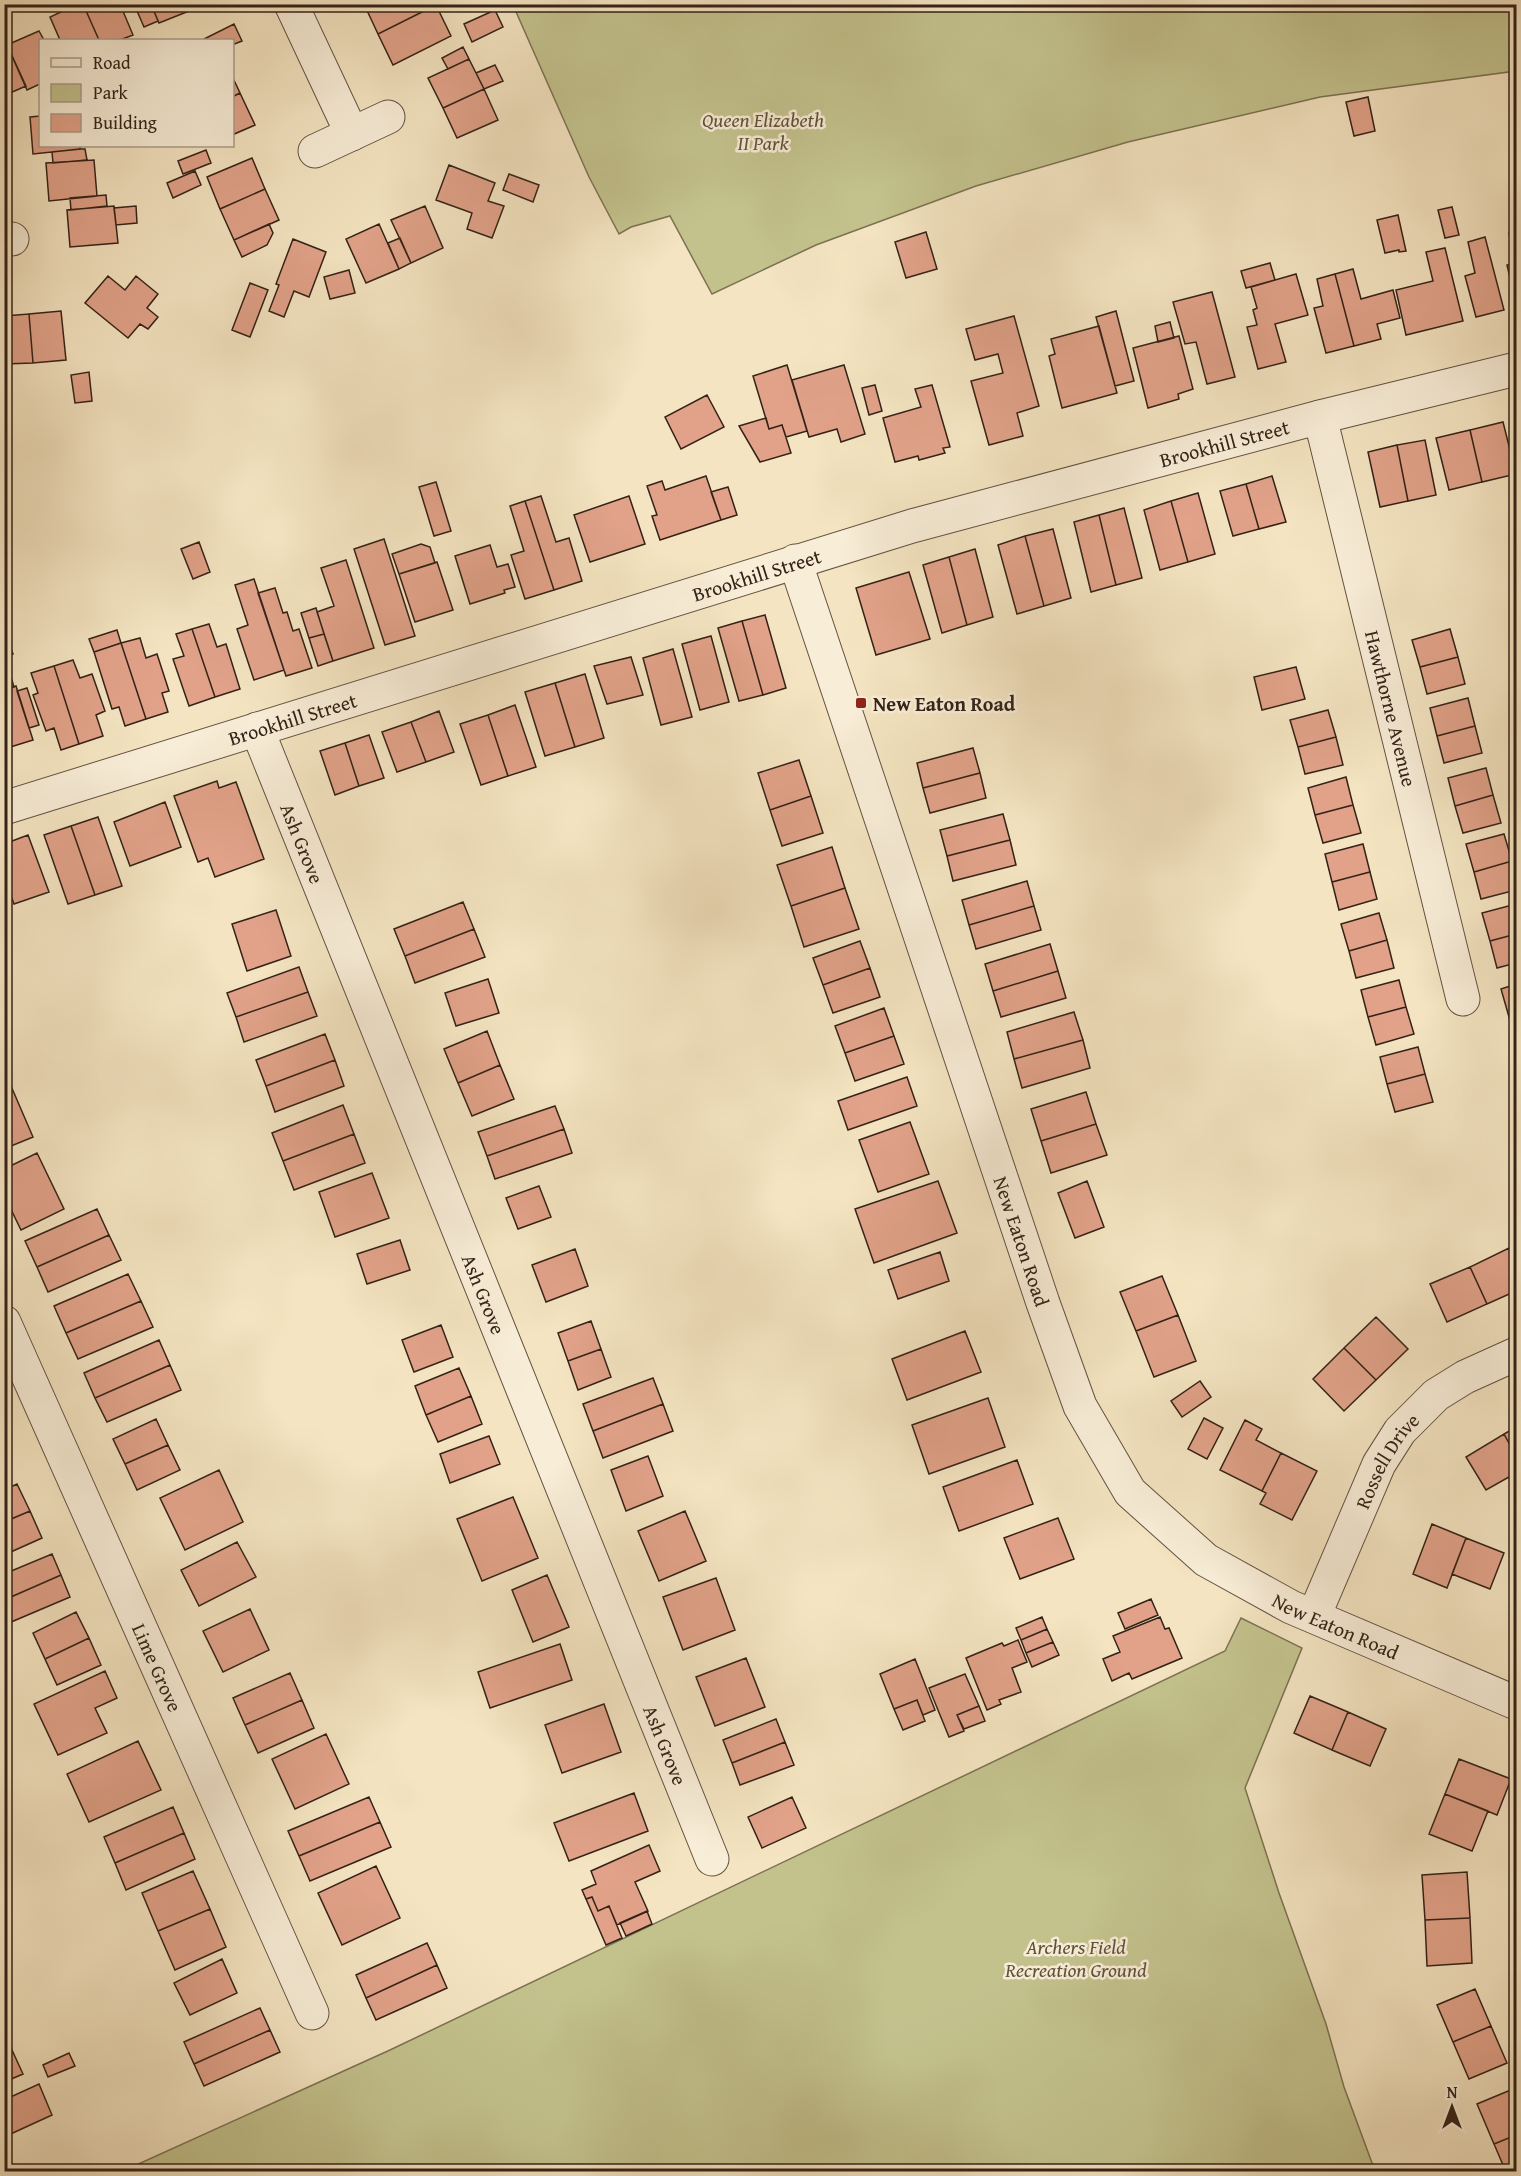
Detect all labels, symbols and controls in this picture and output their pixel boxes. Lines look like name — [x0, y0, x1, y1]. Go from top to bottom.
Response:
legend — [39, 39, 234, 147]
text: Road — [93, 49, 131, 76]
text: Park — [93, 79, 129, 106]
park label: Queen Elizabeth II Park — [702, 105, 824, 157]
text: Building — [93, 109, 157, 136]
street label: Brookhill Street — [1156, 411, 1292, 474]
street label: Brookhill Street — [689, 541, 824, 608]
street label: Hawthorne Avenue — [1358, 627, 1425, 789]
street label: Brookhill Street — [225, 685, 360, 752]
place label: New Eaton Road — [873, 689, 1016, 718]
marker: New Eaton Road — [854, 696, 868, 710]
street label: Ash Grove — [274, 799, 332, 888]
street label: New Eaton Road — [987, 1172, 1058, 1310]
street label: Ash Grove — [455, 1249, 514, 1338]
street label: Rossell Drive — [1347, 1406, 1425, 1513]
street label: New Eaton Road — [1267, 1585, 1404, 1666]
street label: Lime Grove — [126, 1618, 190, 1716]
street label: Ash Grove — [637, 1700, 695, 1789]
park label: Archers Field Recreation Ground — [1004, 1932, 1147, 1984]
north arrow — [1422, 2077, 1482, 2137]
text: N — [1447, 2080, 1458, 2104]

